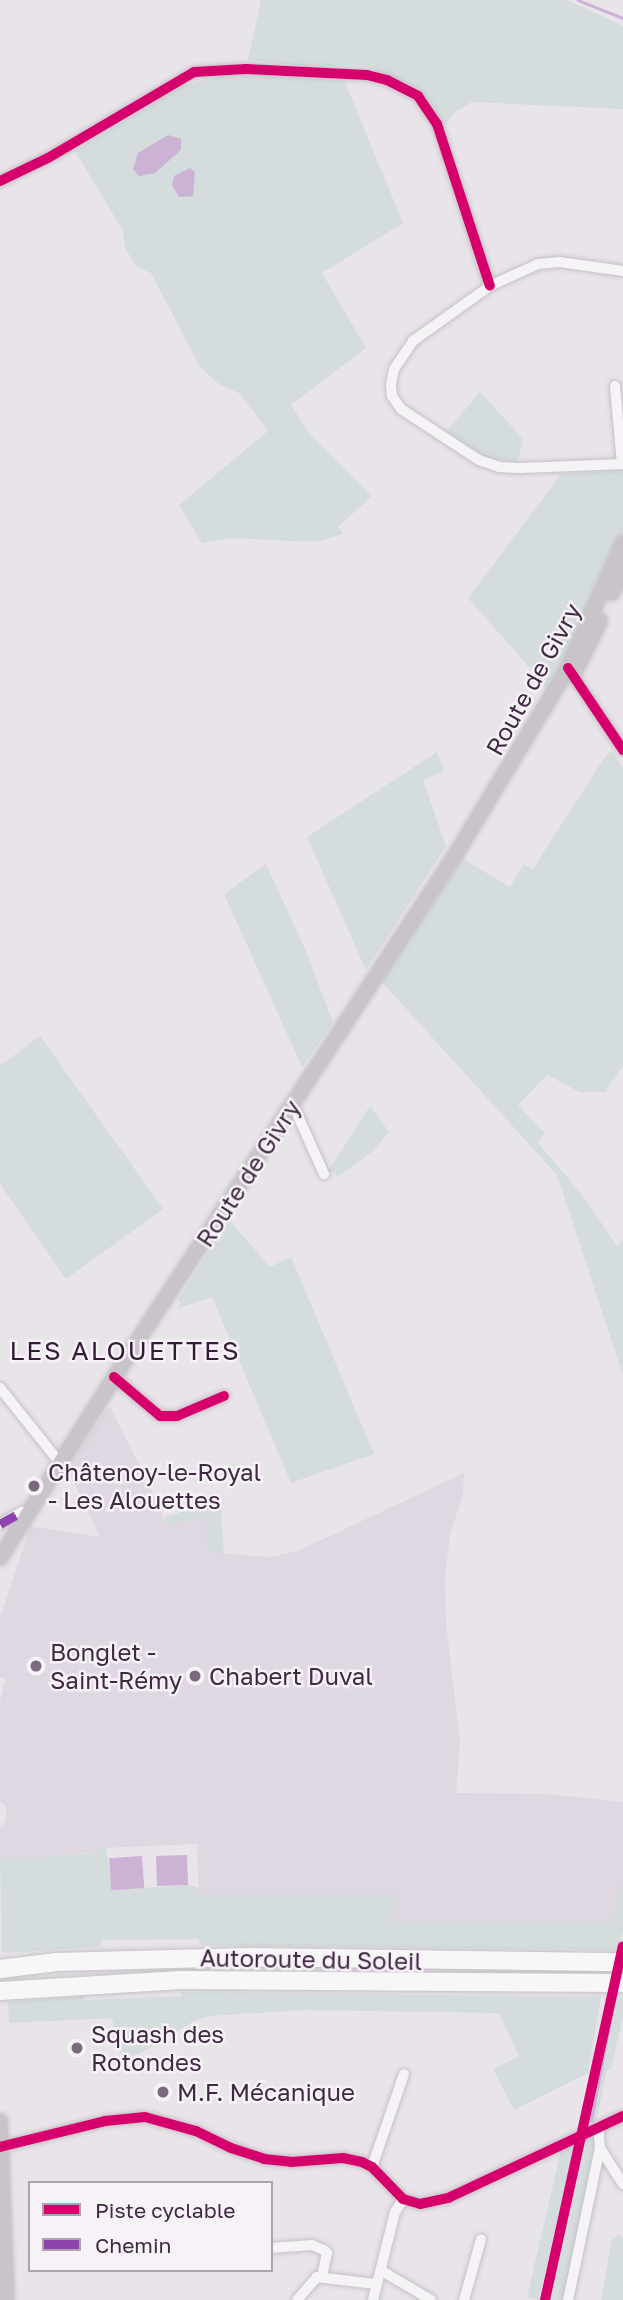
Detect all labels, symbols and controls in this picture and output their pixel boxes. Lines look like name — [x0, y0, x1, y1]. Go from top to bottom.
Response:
street label: Route de Givry — [479, 598, 587, 760]
street label: Route de Givry — [190, 1094, 306, 1252]
district label: LES ALOUETTES — [11, 1335, 239, 1367]
place label: Châtenoy-le-Royal - Les Alouettes — [48, 1458, 261, 1514]
marker: Châtenoy-le-Royal - Les Alouettes — [26, 1478, 42, 1494]
place label: Bonglet - Saint-Rémy — [50, 1638, 182, 1694]
marker: Bonglet - Saint-Rémy — [28, 1658, 44, 1674]
place label: Chabert Duval — [209, 1662, 373, 1690]
marker: Chabert Duval — [187, 1668, 203, 1684]
street label: Autoroute du Soleil — [200, 1943, 422, 1975]
place label: Squash des Rotondes — [91, 2020, 224, 2076]
marker: Squash des Rotondes — [69, 2040, 85, 2056]
place label: M.F. Mécanique — [177, 2078, 355, 2106]
marker: M.F. Mécanique — [155, 2084, 171, 2100]
legend — [28, 2181, 273, 2272]
text: Piste cyclable — [95, 2197, 235, 2223]
text: Chemin — [95, 2232, 172, 2258]

